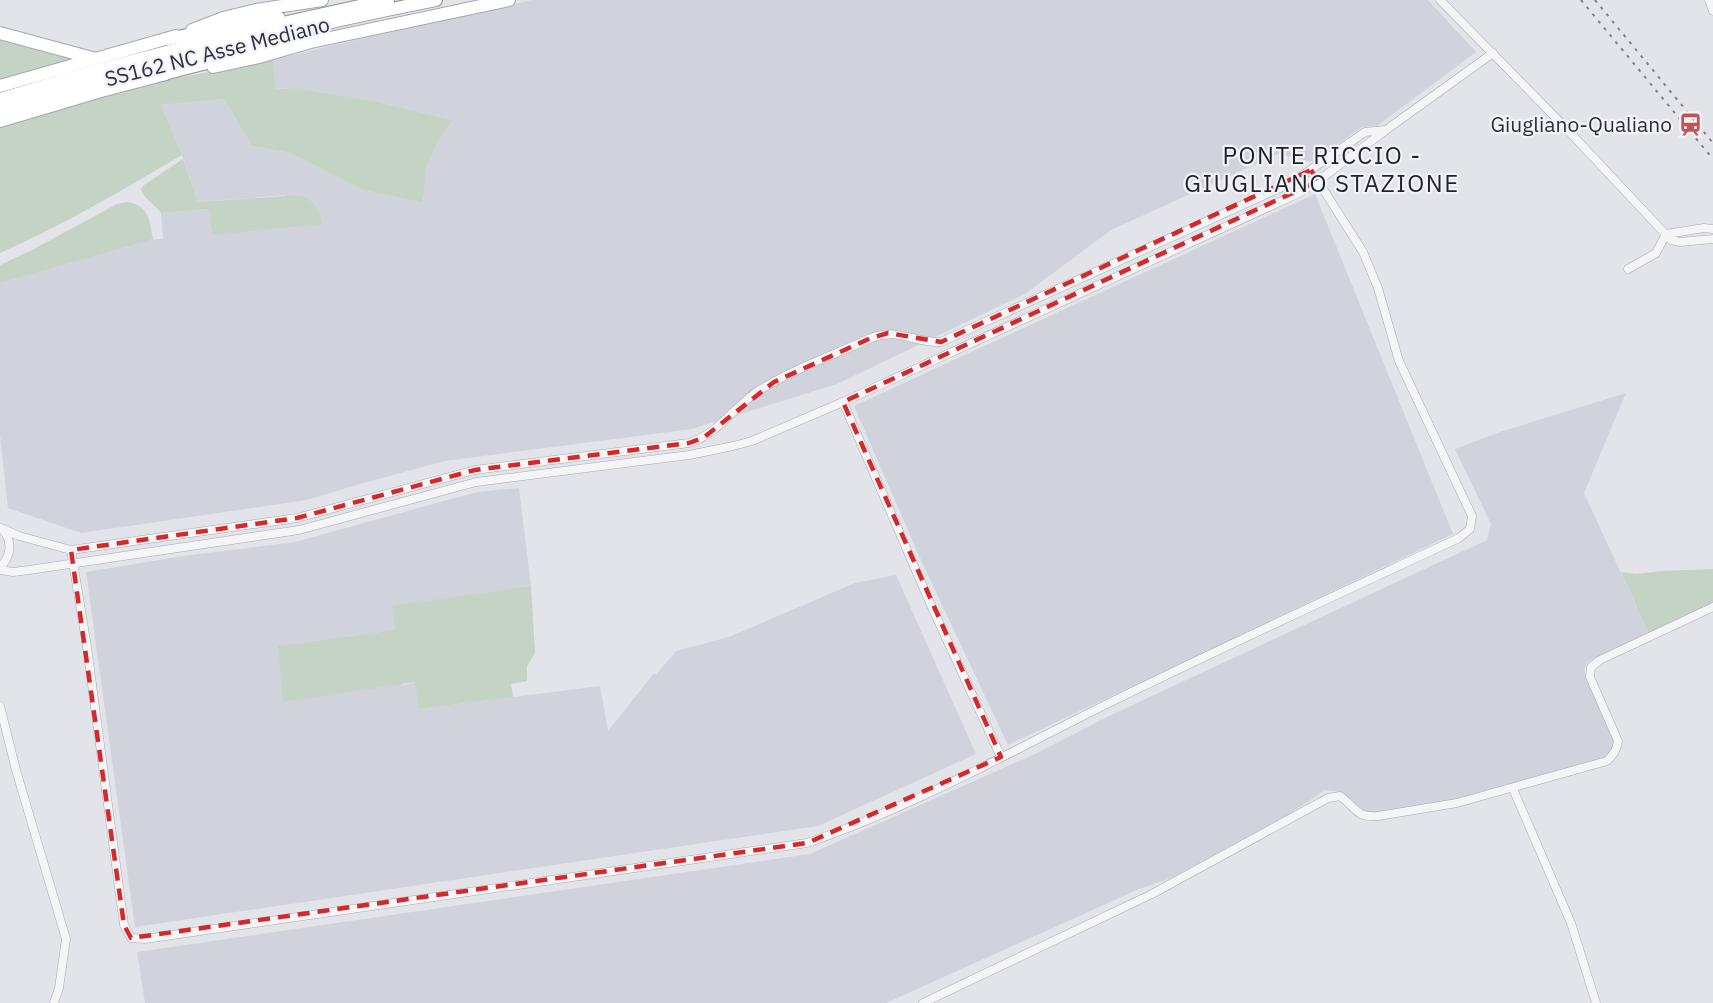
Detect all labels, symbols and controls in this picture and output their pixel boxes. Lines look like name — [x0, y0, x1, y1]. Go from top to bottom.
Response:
street label: SS162 NC Asse Mediano — [102, 9, 332, 93]
place label: Giugliano-Qualiano — [1490, 110, 1672, 138]
station icon: Giugliano-Qualiano — [1677, 111, 1703, 137]
district label: PONTE RICCIO - GIUGLIANO STAZIONE — [1184, 139, 1460, 199]

